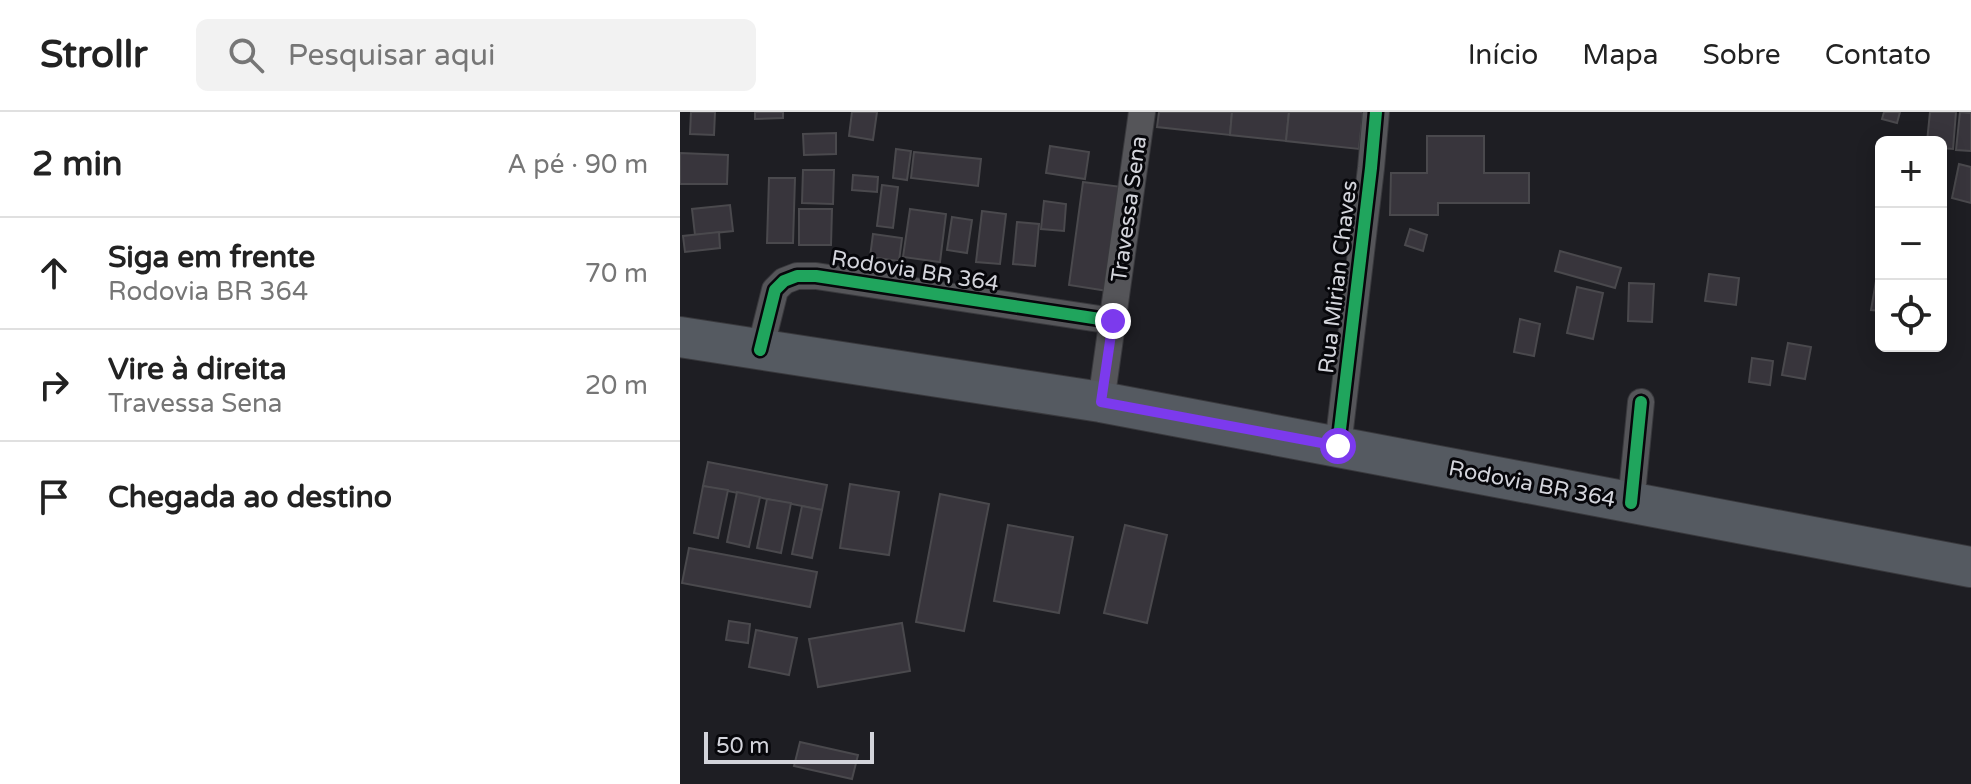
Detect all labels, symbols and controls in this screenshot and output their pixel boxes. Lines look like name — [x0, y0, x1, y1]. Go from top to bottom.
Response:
search box — [196, 19, 756, 91]
text: Strollr — [40, 32, 148, 78]
icon: search — [224, 33, 268, 77]
text: Pesquisar aqui — [288, 37, 496, 74]
text: Início — [1468, 38, 1538, 72]
text: Mapa — [1582, 38, 1659, 72]
text: Sobre — [1703, 38, 1781, 72]
text: Contato — [1825, 38, 1931, 72]
street label: Travessa Sena — [1106, 134, 1152, 284]
map controls — [1875, 136, 1947, 352]
button: + — [1875, 136, 1947, 208]
text: 2 min — [32, 144, 123, 185]
text: A pé · 90 m — [507, 149, 648, 180]
street label: Rua Mirian Chaves — [1313, 179, 1363, 375]
button: − — [1875, 208, 1947, 280]
text: Siga em frente — [108, 239, 315, 276]
street label: Rodovia BR 364 — [829, 245, 1001, 297]
icon: ahead — [32, 251, 76, 295]
text: 70 m — [585, 258, 648, 289]
text: Rodovia BR 364 — [108, 276, 308, 307]
button: locate — [1875, 280, 1947, 352]
route end — [1095, 303, 1131, 339]
text: Vire à direita — [108, 351, 287, 388]
icon: right — [32, 363, 76, 407]
text: 20 m — [585, 370, 648, 401]
text: Travessa Sena — [108, 388, 282, 419]
route start — [1320, 428, 1356, 464]
street label: Rodovia BR 364 — [1446, 455, 1618, 513]
icon: arrive — [32, 475, 76, 519]
text: Chegada ao destino — [108, 479, 392, 516]
scale bar — [704, 728, 874, 764]
text: 50 m — [716, 733, 770, 759]

